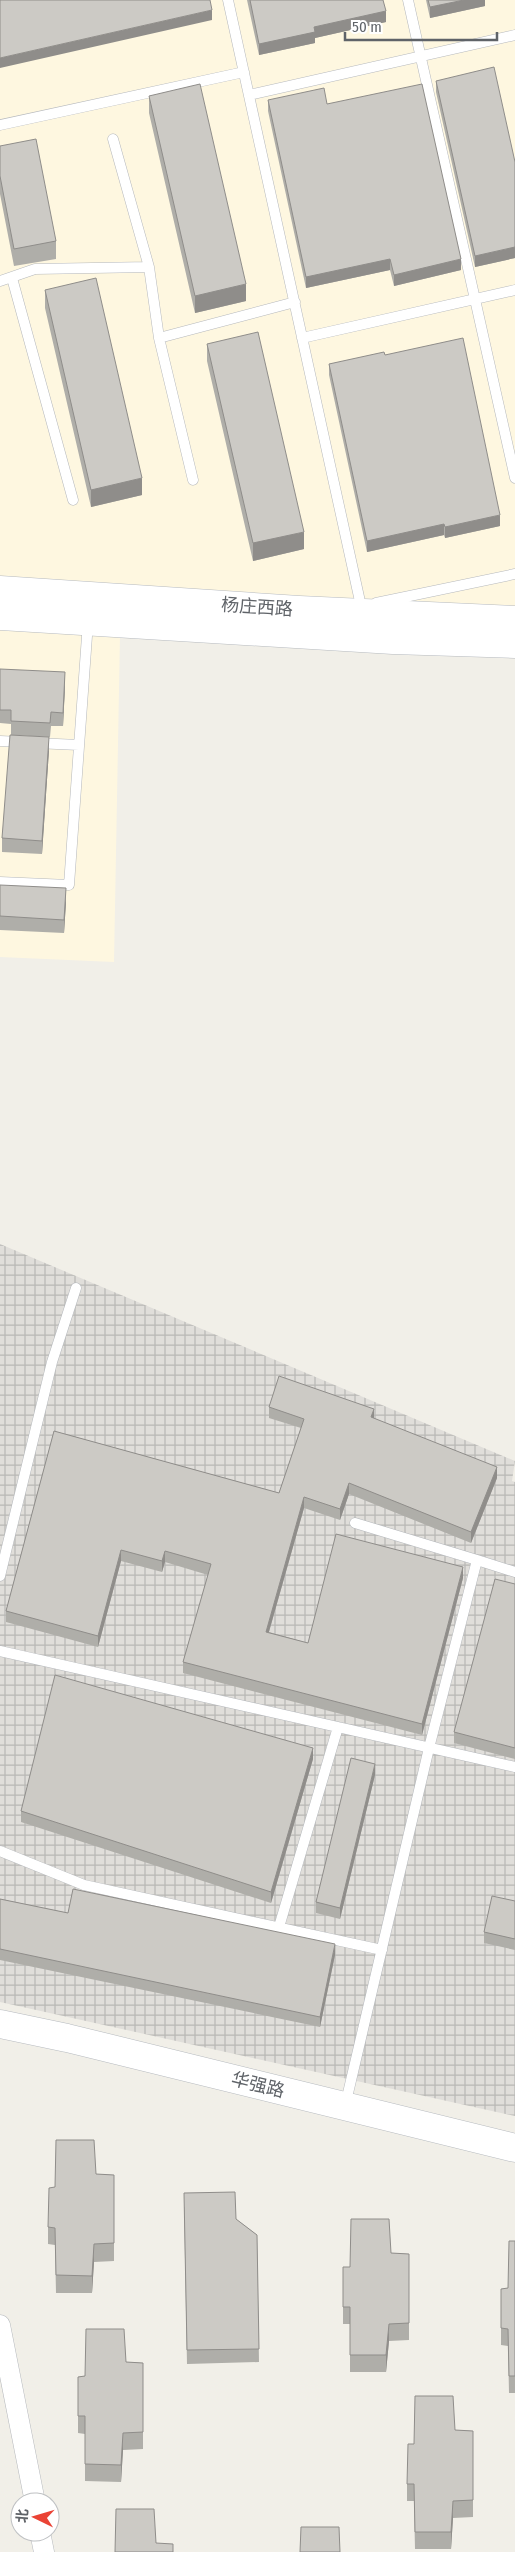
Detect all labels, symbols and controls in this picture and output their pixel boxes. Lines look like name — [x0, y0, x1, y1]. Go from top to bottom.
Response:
scale bar — [345, 10, 498, 42]
text: 50 m — [352, 18, 382, 36]
street label: 杨庄西路 — [220, 594, 294, 620]
street label: 华强路 — [229, 2068, 287, 2102]
north arrow — [10, 2492, 60, 2542]
text: 北 — [13, 2508, 32, 2524]

